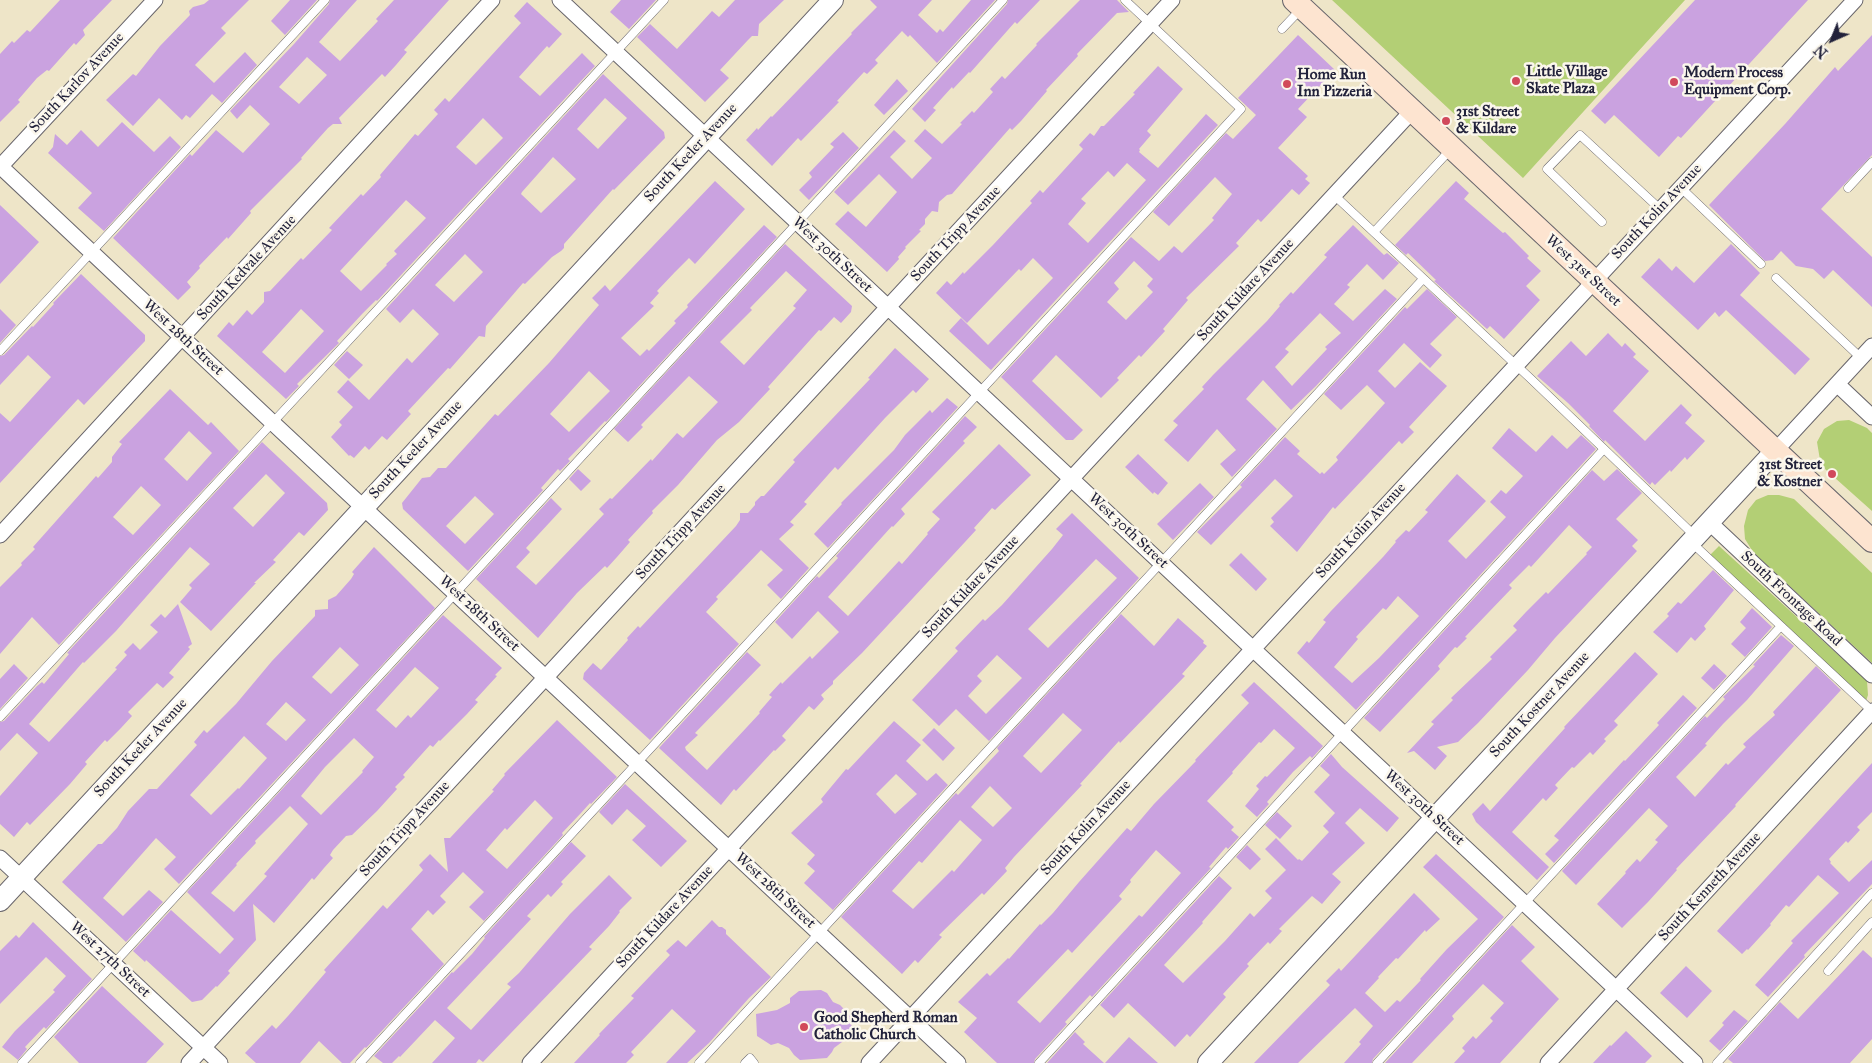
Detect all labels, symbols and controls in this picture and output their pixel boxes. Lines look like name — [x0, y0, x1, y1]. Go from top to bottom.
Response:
north arrow — [1807, 15, 1857, 65]
street label: South Karlov Avenue — [26, 29, 128, 137]
text: N — [1811, 41, 1831, 61]
place label: Little Village Skate Plaza — [1526, 63, 1607, 98]
place label: Modern Process Equipment Corp. — [1684, 64, 1791, 99]
place label: Home Run Inn Pizzeria — [1297, 66, 1372, 101]
marker: Little Village Skate Plaza — [1510, 75, 1522, 87]
marker: Modern Process Equipment Corp. — [1668, 76, 1680, 88]
marker: Home Run Inn Pizzeria — [1281, 78, 1293, 90]
street label: South Keeler Avenue — [641, 100, 741, 206]
place label: 31st Street & Kildare — [1456, 103, 1519, 138]
marker: 31st Street & Kildare — [1440, 115, 1452, 127]
street label: South Kolin Avenue — [1608, 161, 1706, 263]
street label: South Tripp Avenue — [907, 182, 1005, 286]
street label: South Kedvale Avenue — [194, 212, 300, 324]
street label: West 30th Street — [788, 213, 876, 297]
street label: West 31st Street — [1541, 231, 1625, 311]
street label: South Kildare Avenue — [1194, 235, 1298, 345]
street label: West 28th Street — [139, 296, 227, 380]
street label: South Keeler Avenue — [366, 397, 466, 503]
place label: 31st Street & Kostner — [1757, 456, 1822, 491]
marker: 31st Street & Kostner — [1826, 468, 1838, 480]
street label: South Tripp Avenue — [632, 480, 730, 584]
street label: South Kolin Avenue — [1312, 480, 1410, 582]
street label: West 30th Street — [1084, 489, 1172, 573]
street label: South Kildare Avenue — [919, 532, 1023, 642]
street label: South Frontage Road — [1737, 547, 1845, 651]
street label: West 28th Street — [435, 572, 523, 656]
street label: South Kostner Avenue — [1486, 648, 1594, 762]
street label: South Keeler Avenue — [91, 695, 191, 801]
street label: West 30th Street — [1380, 766, 1468, 850]
street label: South Tripp Avenue — [356, 777, 454, 881]
street label: South Kolin Avenue — [1037, 777, 1135, 879]
street label: South Kenneth Avenue — [1655, 829, 1765, 945]
street label: West 28th Street — [731, 849, 819, 933]
street label: South Kildare Avenue — [613, 862, 717, 972]
street label: West 27th Street — [66, 918, 154, 1002]
place label: Good Shepherd Roman Catholic Church — [814, 1009, 958, 1044]
marker: Good Shepherd Roman Catholic Church — [798, 1021, 810, 1033]

